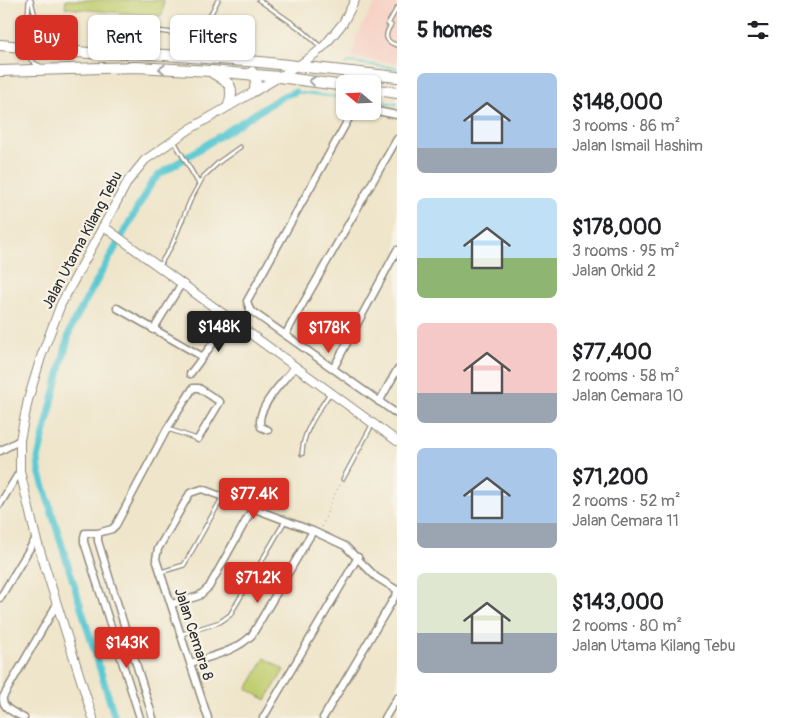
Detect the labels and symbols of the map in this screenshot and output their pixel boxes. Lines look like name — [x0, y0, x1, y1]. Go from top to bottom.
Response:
one-way arrow — [158, 63, 166, 74]
north arrow — [336, 75, 381, 120]
one-way arrow — [308, 77, 316, 87]
street label: Jalan Utama Kilang Tebu — [38, 168, 127, 312]
pin: $148K — [184, 310, 254, 353]
pin: $178K — [294, 312, 364, 354]
pin: $77.4K — [213, 478, 295, 520]
pin: $71.2K — [217, 562, 299, 604]
street label: Jalan Cemara 8 — [170, 586, 218, 683]
pin: $143K — [92, 626, 162, 669]

